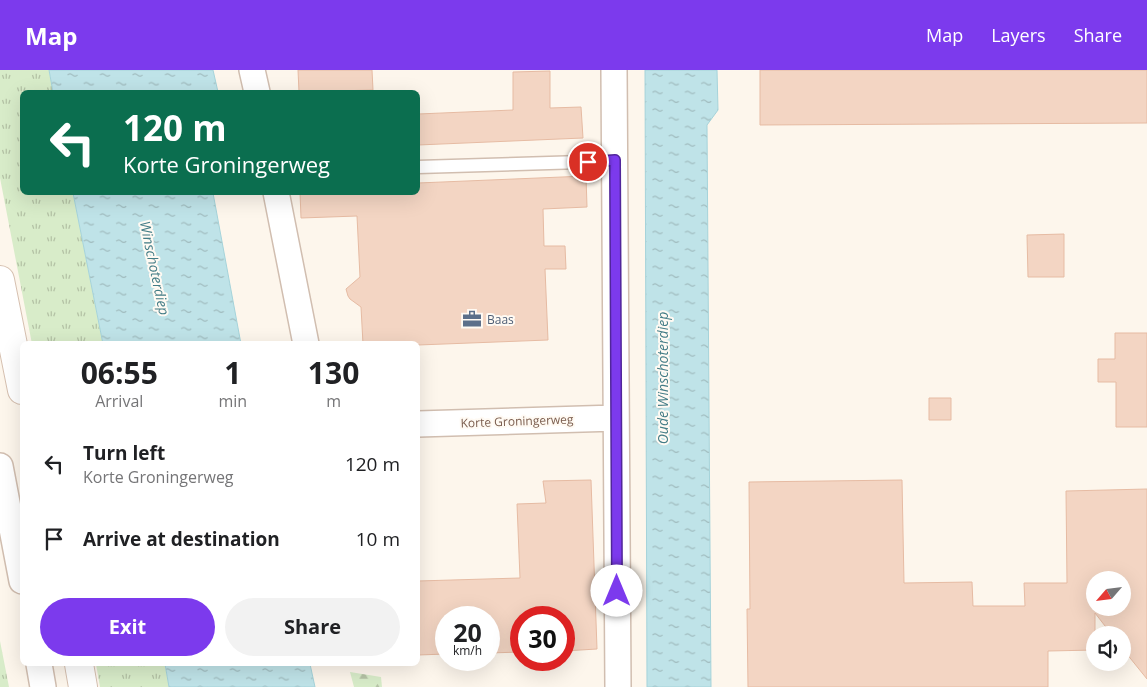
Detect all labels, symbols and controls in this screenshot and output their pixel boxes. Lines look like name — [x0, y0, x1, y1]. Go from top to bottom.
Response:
text: Map — [25, 19, 77, 52]
text: Map — [926, 23, 963, 47]
text: Layers — [991, 23, 1046, 47]
text: Share — [1074, 23, 1122, 47]
text: 120 m — [123, 104, 227, 151]
icon: left — [40, 110, 105, 175]
pin — [567, 141, 609, 183]
icon: arrive — [574, 148, 602, 176]
text: Korte Groningerweg — [123, 149, 330, 179]
water label: Winschoterdiep — [136, 219, 174, 317]
office icon: Baas — [461, 308, 483, 330]
place label: Baas — [487, 311, 514, 328]
water label: Oude Winschoterdiep — [653, 312, 672, 444]
text: 06:55 — [81, 352, 158, 393]
text: 1 — [224, 352, 241, 393]
text: 130 — [308, 352, 359, 393]
text: Arrival — [95, 390, 143, 412]
text: min — [219, 390, 247, 412]
text: m — [326, 390, 341, 412]
street label: Korte Groningerweg — [460, 411, 574, 431]
text: Turn left — [83, 440, 165, 466]
icon: left — [40, 450, 68, 478]
text: 120 m — [345, 451, 400, 477]
text: Korte Groningerweg — [83, 466, 234, 488]
icon: arrive — [40, 525, 68, 553]
text: Arrive at destination — [83, 526, 280, 552]
text: 10 m — [356, 526, 400, 552]
position arrow — [590, 564, 642, 616]
north arrow — [1086, 571, 1131, 616]
map controls — [1086, 571, 1131, 671]
button: Exit — [40, 598, 215, 656]
button: Share — [225, 598, 400, 656]
speed limit sign: 30 — [510, 606, 575, 671]
text: 20 — [453, 615, 482, 649]
button: sound — [1086, 626, 1131, 671]
text: km/h — [453, 642, 482, 659]

